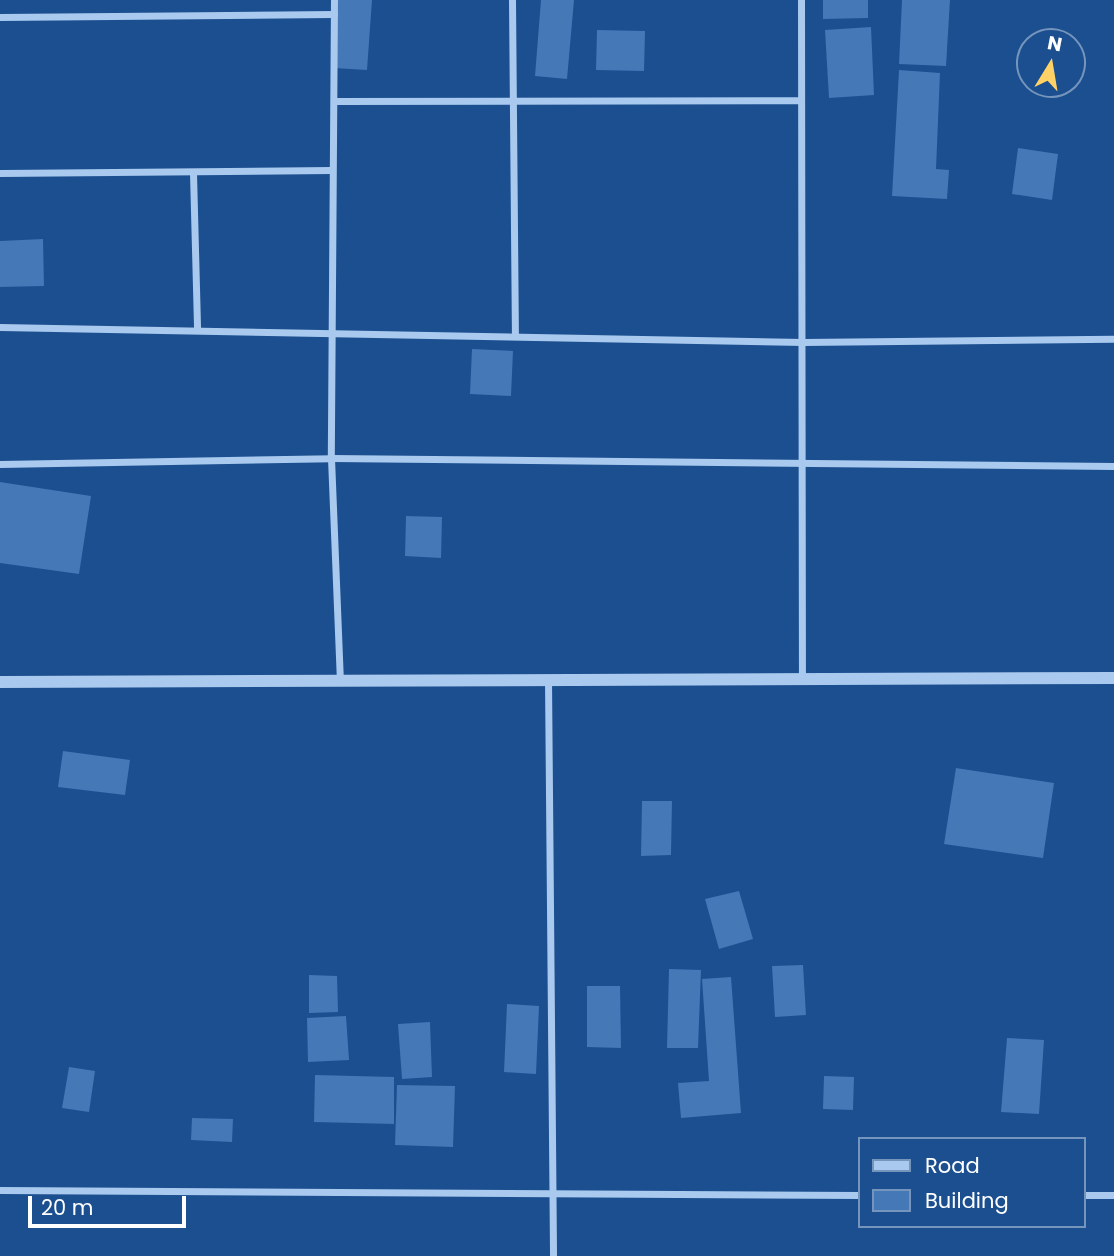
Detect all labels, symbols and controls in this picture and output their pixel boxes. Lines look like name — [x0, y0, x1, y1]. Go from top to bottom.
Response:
north arrow — [1016, 28, 1086, 98]
text: N — [1045, 29, 1064, 58]
legend — [858, 1137, 1086, 1228]
text: Road — [925, 1151, 980, 1180]
scale bar — [32, 1182, 189, 1226]
text: Building — [925, 1186, 1009, 1215]
text: 20 m — [41, 1193, 94, 1222]

